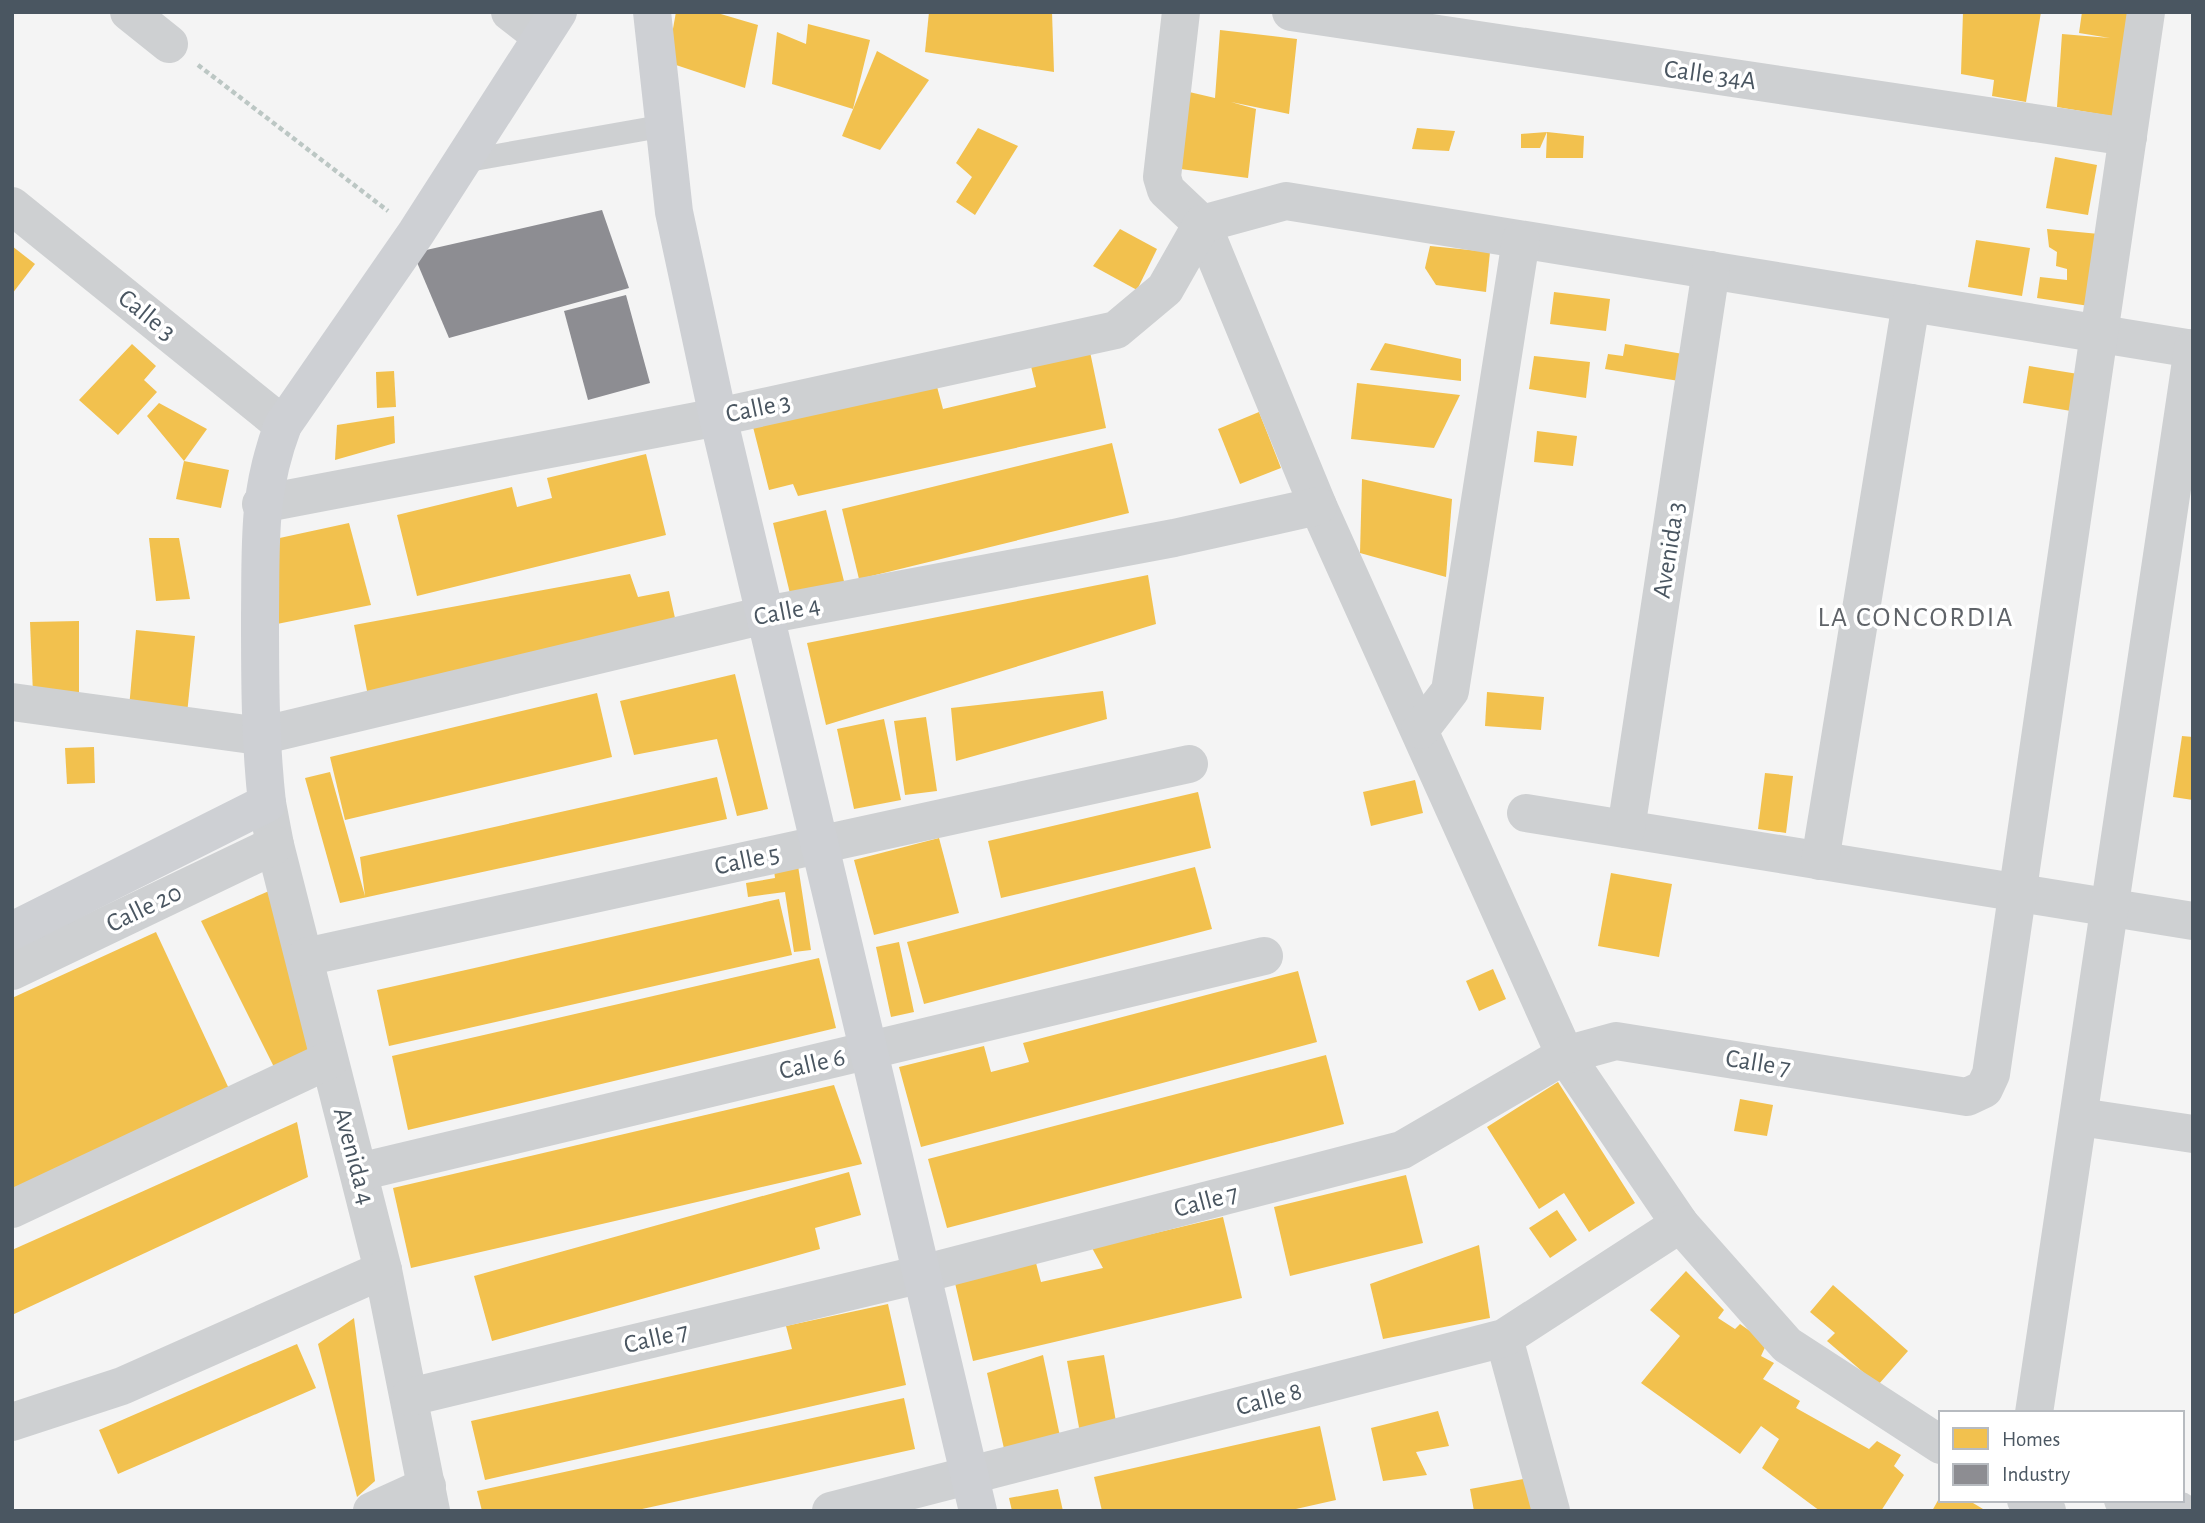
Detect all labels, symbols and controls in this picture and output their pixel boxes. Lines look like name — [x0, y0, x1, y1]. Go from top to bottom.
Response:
street label: Calle 34A — [1662, 56, 1758, 94]
street label: Calle 3 — [113, 284, 181, 346]
street label: Calle 3 — [723, 388, 793, 428]
street label: Avenida 3 — [1649, 500, 1689, 600]
street label: Calle 4 — [752, 592, 822, 630]
district label: LA CONCORDIA — [1817, 604, 2015, 632]
street label: Calle 5 — [712, 840, 782, 880]
street label: Calle 20 — [102, 879, 186, 937]
street label: Calle 6 — [776, 1044, 848, 1084]
street label: Calle 7 — [1724, 1045, 1793, 1081]
street label: Avenida 4 — [329, 1105, 379, 1207]
street label: Calle 7 — [1171, 1180, 1241, 1222]
street label: Calle 7 — [621, 1318, 691, 1358]
street label: Calle 8 — [1233, 1378, 1305, 1420]
legend — [1939, 1411, 2184, 1502]
text: Homes — [2002, 1429, 2060, 1450]
text: Industry — [2002, 1464, 2070, 1485]

